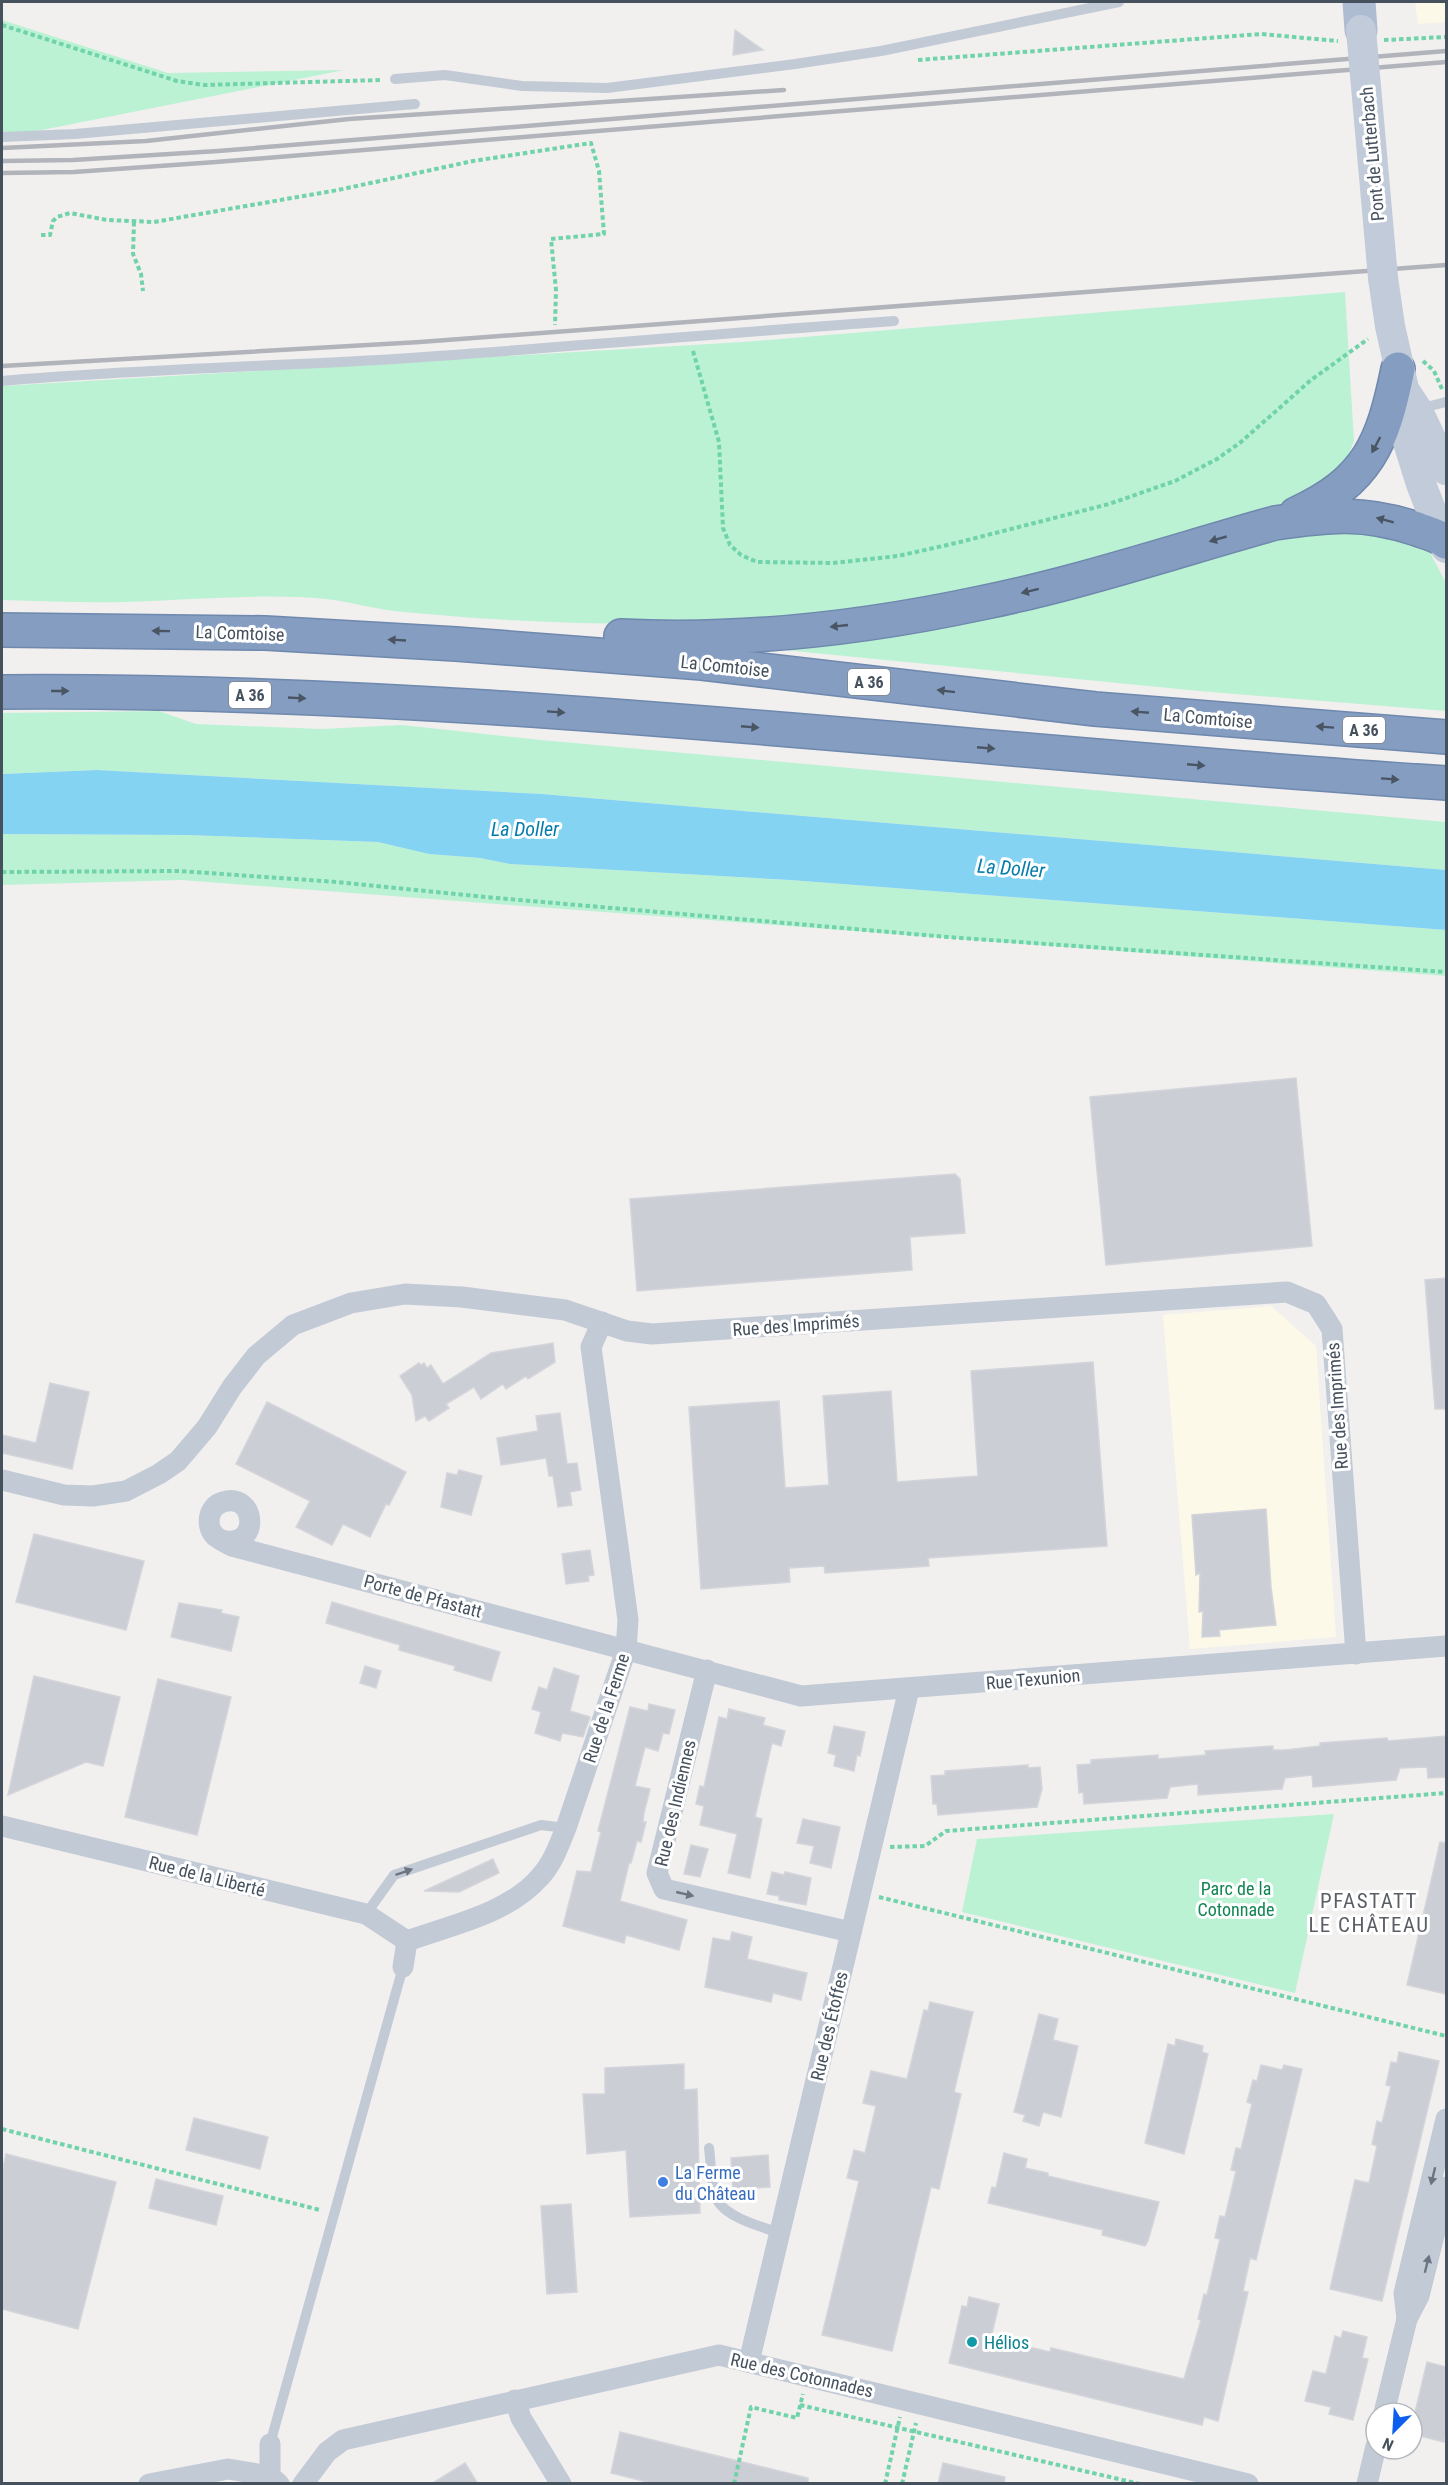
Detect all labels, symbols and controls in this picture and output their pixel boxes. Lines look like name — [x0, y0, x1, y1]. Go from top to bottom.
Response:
street label: Pont de Lutterbach — [1356, 86, 1388, 222]
one-way arrow — [1371, 437, 1381, 454]
one-way arrow — [1376, 515, 1394, 524]
one-way arrow — [1209, 535, 1227, 544]
one-way arrow — [1021, 586, 1040, 596]
street label: La Comtoise — [195, 621, 285, 645]
one-way arrow — [829, 621, 848, 630]
one-way arrow — [151, 626, 170, 636]
one-way arrow — [388, 636, 407, 645]
street label: La Comtoise — [680, 651, 770, 681]
road number: A 36 — [848, 669, 890, 695]
road number: A 36 — [229, 682, 271, 708]
one-way arrow — [50, 686, 69, 696]
one-way arrow — [936, 686, 955, 696]
one-way arrow — [287, 693, 306, 702]
street label: La Comtoise — [1163, 704, 1253, 732]
one-way arrow — [1130, 707, 1149, 717]
one-way arrow — [546, 708, 565, 717]
road number: A 36 — [1343, 717, 1385, 743]
one-way arrow — [741, 722, 760, 732]
one-way arrow — [1316, 722, 1335, 732]
one-way arrow — [977, 743, 996, 752]
one-way arrow — [1186, 760, 1205, 770]
one-way arrow — [1381, 775, 1400, 784]
water label: La Doller — [491, 817, 560, 841]
water label: La Doller — [976, 854, 1047, 882]
street label: Rue des Imprimés — [732, 1310, 860, 1340]
street label: Rue des Imprimés — [1322, 1342, 1352, 1470]
street label: Porte de Pfastatt — [362, 1570, 484, 1622]
street label: Rue de la Ferme — [578, 1651, 634, 1765]
street label: Rue Texunion — [985, 1664, 1081, 1694]
street label: Rue des Indiennes — [650, 1738, 700, 1868]
street label: Rue de la Liberté — [147, 1851, 267, 1901]
one-way arrow — [395, 1867, 413, 1877]
park label: Parc de la Cotonnade — [1198, 1878, 1274, 1920]
one-way arrow — [676, 1889, 694, 1899]
district label: PFASTATT LE CHÂTEAU — [1308, 1889, 1430, 1937]
street label: Rue des Étoffes — [806, 1969, 852, 2083]
place label: La Ferme du Château — [675, 2162, 755, 2204]
one-way arrow — [1427, 2167, 1437, 2185]
marker: La Ferme du Château — [656, 2175, 670, 2189]
one-way arrow — [1423, 2255, 1433, 2273]
place label: Hélios — [984, 2332, 1029, 2353]
marker: Hélios — [965, 2335, 979, 2349]
street label: Rue des Cotonnades — [729, 2348, 875, 2402]
north arrow — [1364, 2401, 1424, 2461]
text: N — [1380, 2434, 1396, 2455]

